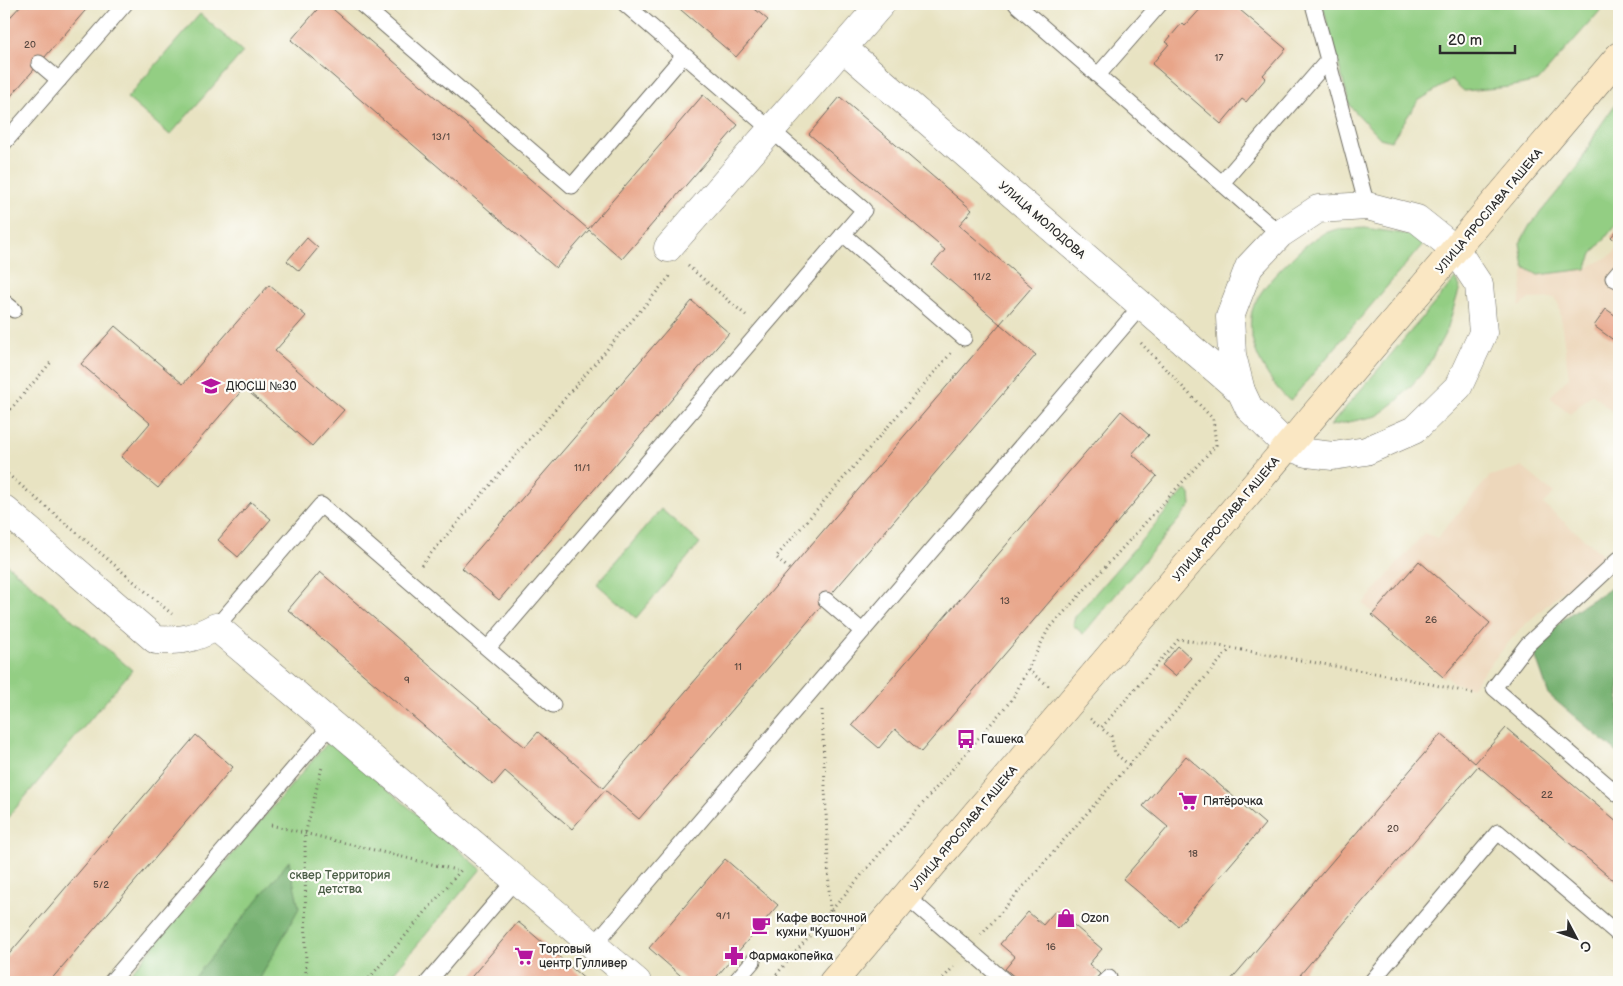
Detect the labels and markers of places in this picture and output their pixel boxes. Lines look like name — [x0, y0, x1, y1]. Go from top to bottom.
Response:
school or university icon: ДЮСШ №30 — [200, 375, 222, 397]
place label: ДЮСШ №30 — [226, 379, 297, 394]
bus stop icon: Гашека — [955, 728, 977, 750]
place label: Гашека — [981, 732, 1024, 747]
supermarket icon: Пятёрочка — [1177, 790, 1199, 812]
place label: Пятёрочка — [1203, 794, 1263, 809]
shop icon: Ozon — [1055, 907, 1077, 929]
place label: Кафе восточной кухни "Кушон" — [776, 911, 867, 940]
place label: Ozon — [1081, 911, 1109, 926]
cafe icon: Кафе восточной кухни "Кушон" — [750, 914, 772, 936]
place label: Торговый центр Гулливер — [539, 942, 628, 971]
supermarket icon: Торговый центр Гулливер — [513, 945, 535, 967]
pharmacy icon: Фармакопейка — [723, 945, 745, 967]
place label: Фармакопейка — [749, 949, 833, 964]

